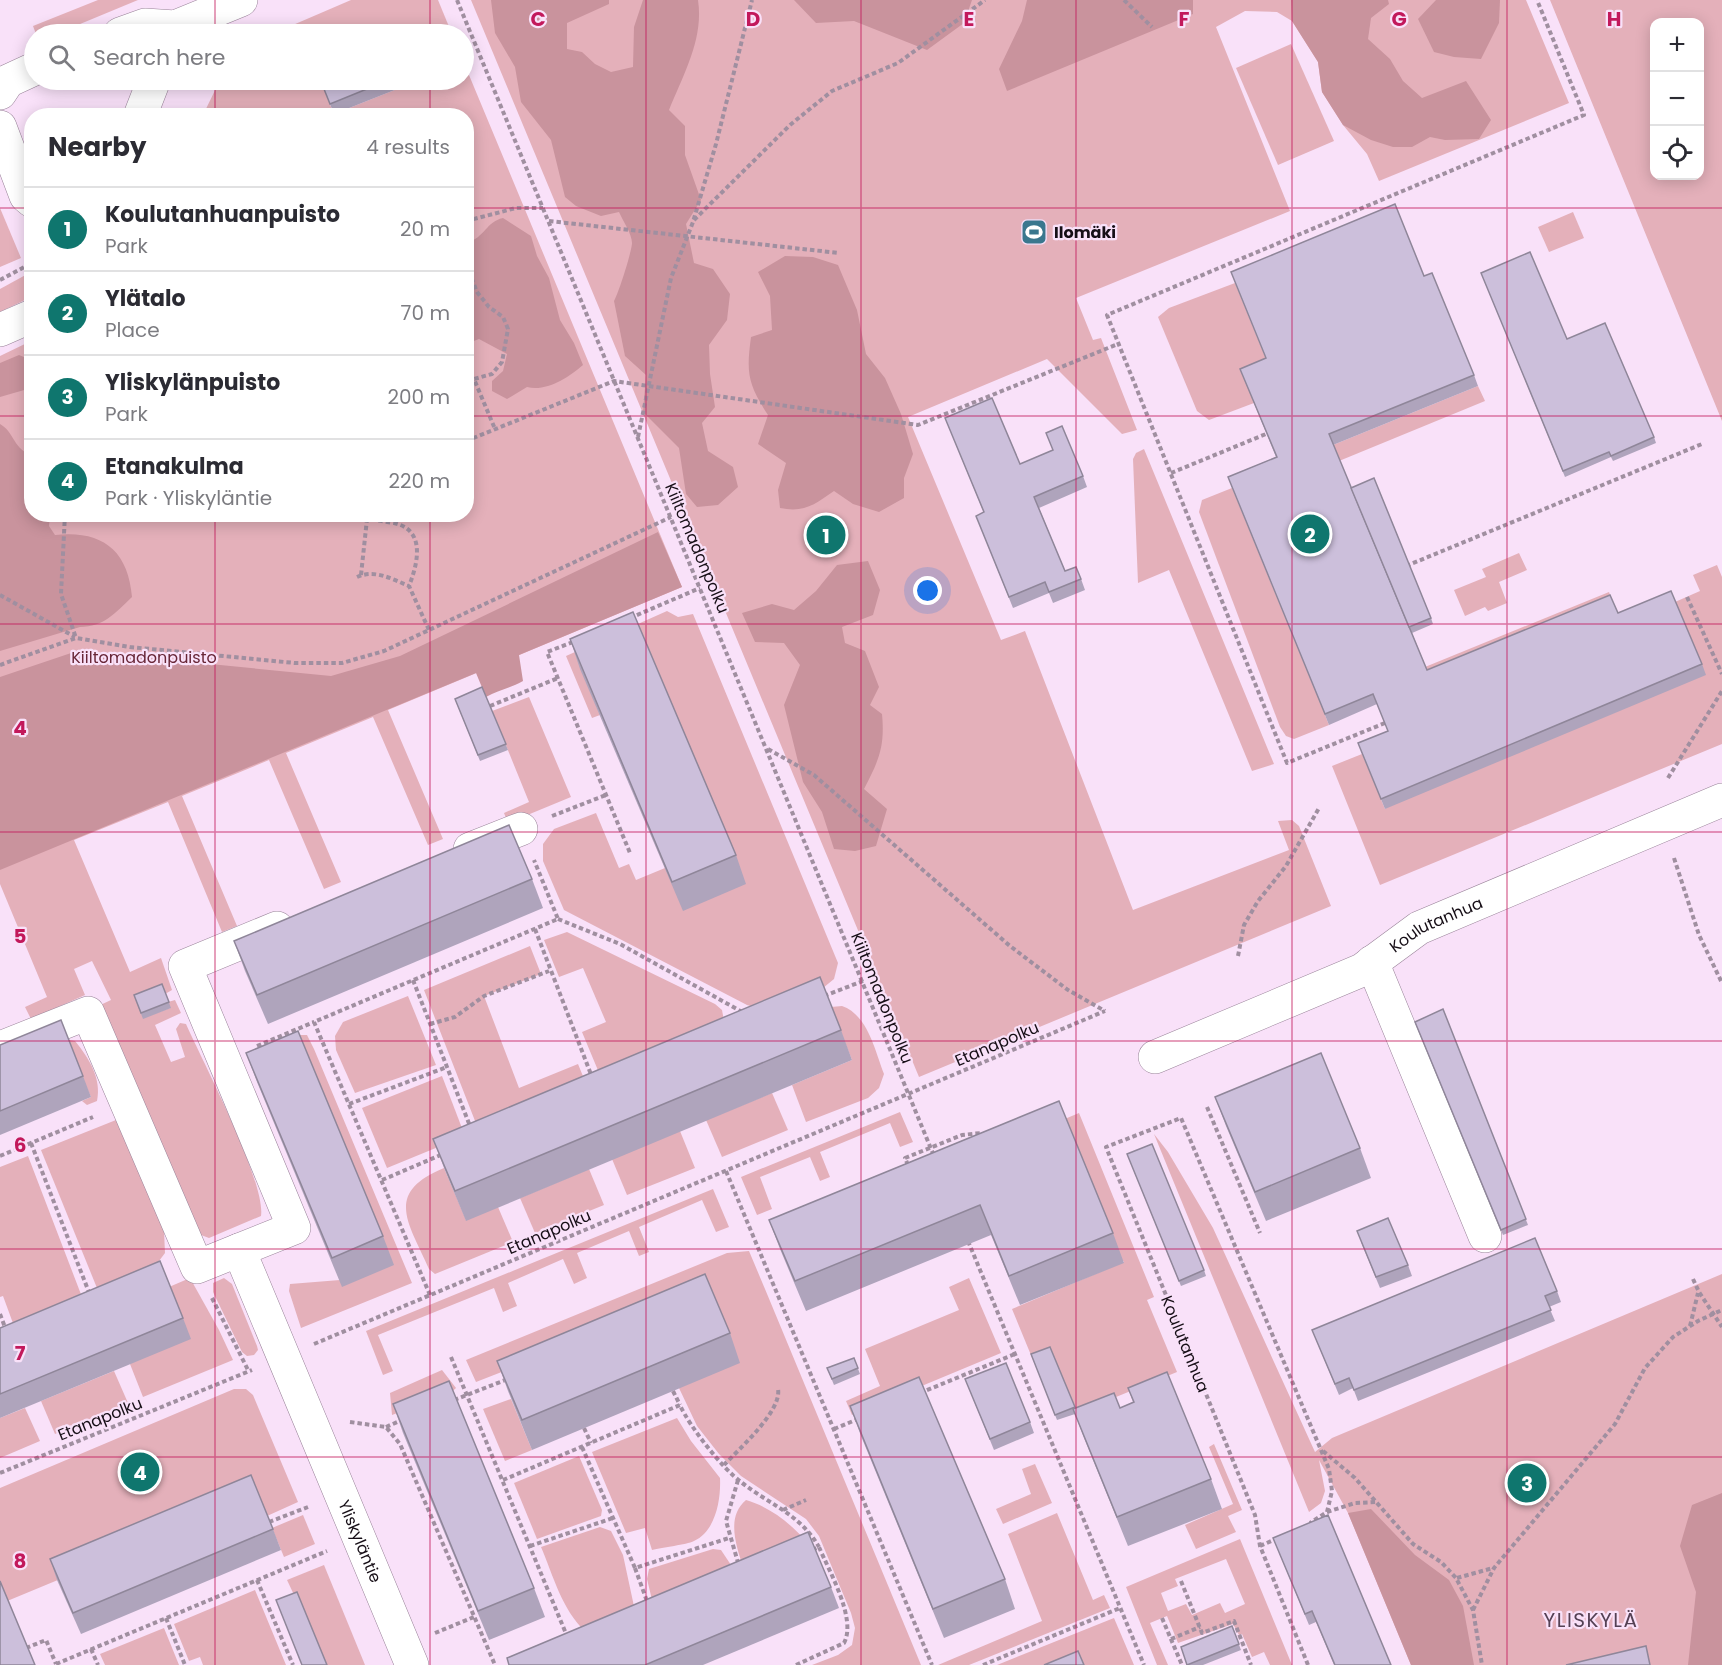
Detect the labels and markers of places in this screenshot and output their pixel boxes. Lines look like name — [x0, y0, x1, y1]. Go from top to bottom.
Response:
sports icon: Ilomäki — [1019, 217, 1049, 247]
place label: Ilomäki — [1054, 221, 1116, 244]
pin: 1 — [806, 512, 846, 558]
pin: 2 — [1290, 512, 1330, 556]
pin: 4 — [120, 1450, 160, 1494]
pin: 3 — [1508, 1460, 1546, 1506]

